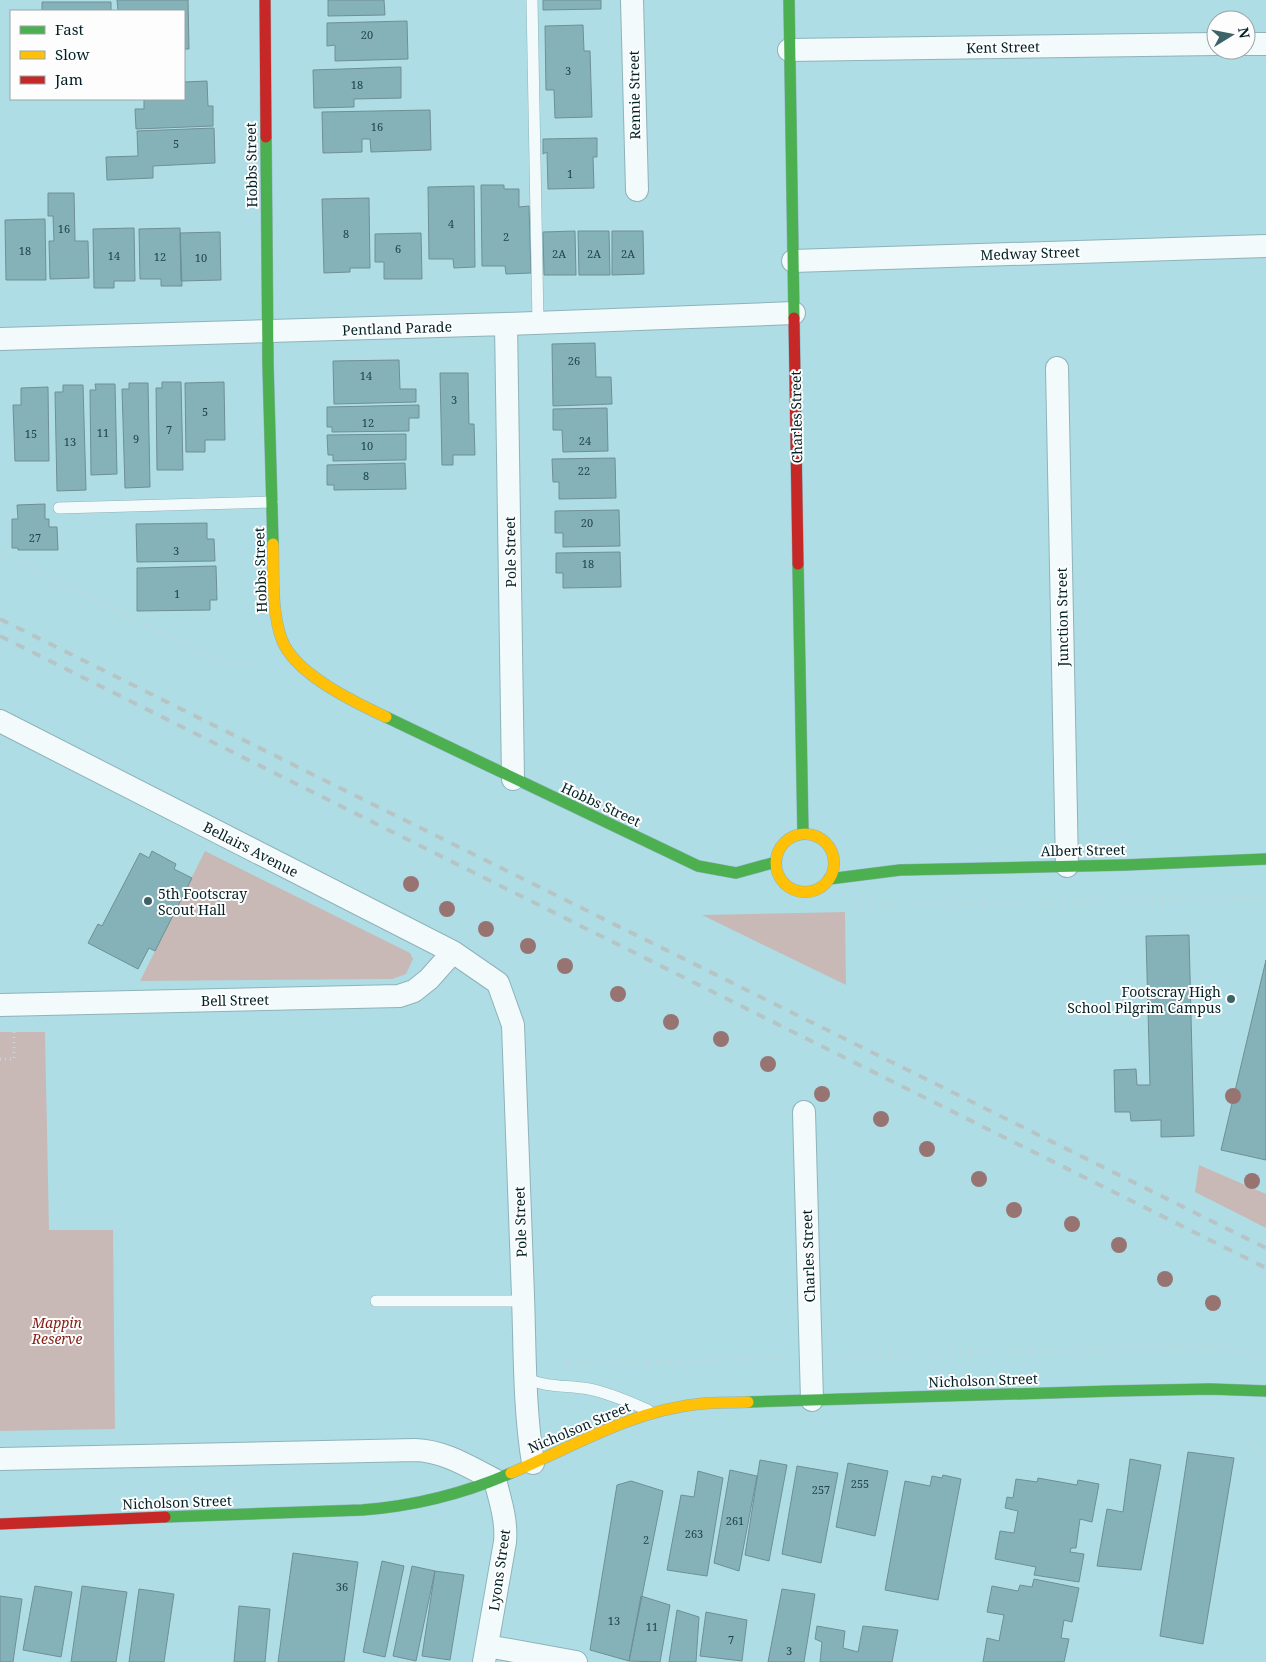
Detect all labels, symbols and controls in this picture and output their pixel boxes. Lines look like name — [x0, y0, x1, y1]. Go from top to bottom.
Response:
legend — [10, 10, 185, 100]
north arrow — [1206, 10, 1256, 60]
text: Fast — [55, 19, 84, 39]
text: N — [1234, 26, 1255, 40]
house number: 20 — [361, 27, 373, 42]
street label: Kent Street — [966, 37, 1040, 57]
text: Slow — [55, 44, 89, 64]
street label: Rennie Street — [624, 50, 644, 140]
house number: 3 — [565, 63, 571, 78]
text: Jam — [54, 69, 83, 89]
house number: 18 — [351, 77, 363, 92]
house number: 16 — [371, 119, 383, 134]
street label: Hobbs Street — [241, 122, 261, 208]
house number: 5 — [173, 136, 179, 151]
house number: 1 — [567, 166, 573, 181]
house number: 4 — [448, 216, 454, 231]
house number: 16 — [58, 221, 70, 236]
house number: 8 — [343, 226, 349, 241]
house number: 2 — [503, 229, 509, 244]
house number: 6 — [395, 241, 401, 256]
street label: Medway Street — [980, 242, 1080, 264]
house number: 18 — [19, 243, 31, 258]
house number: 2A — [552, 246, 566, 261]
house number: 2A — [587, 246, 601, 261]
house number: 2A — [621, 246, 635, 261]
house number: 14 — [108, 248, 120, 263]
house number: 12 — [154, 249, 166, 264]
house number: 10 — [195, 250, 207, 265]
street label: Pentland Parade — [342, 317, 452, 339]
house number: 26 — [568, 353, 580, 368]
house number: 14 — [360, 368, 372, 383]
street label: Charles Street — [786, 370, 806, 464]
house number: 3 — [451, 392, 457, 407]
house number: 5 — [202, 404, 208, 419]
house number: 12 — [362, 415, 374, 430]
house number: 7 — [166, 422, 172, 437]
house number: 11 — [97, 425, 109, 440]
house number: 15 — [25, 426, 37, 441]
house number: 9 — [133, 431, 139, 446]
house number: 24 — [579, 433, 591, 448]
house number: 13 — [64, 434, 76, 449]
house number: 10 — [361, 438, 373, 453]
house number: 22 — [578, 463, 590, 478]
house number: 8 — [363, 468, 369, 483]
house number: 20 — [581, 515, 593, 530]
street label: Pole Street — [500, 516, 520, 588]
street label: Hobbs Street — [249, 527, 271, 613]
house number: 27 — [29, 530, 41, 545]
house number: 3 — [173, 543, 179, 558]
house number: 18 — [582, 556, 594, 571]
street label: Junction Street — [1052, 567, 1072, 668]
house number: 1 — [174, 586, 180, 601]
street label: Hobbs Street — [558, 777, 644, 831]
street label: Bellairs Avenue — [200, 817, 302, 881]
street label: Albert Street — [1041, 840, 1125, 860]
place label: 5th Footscray Scout Hall — [158, 884, 247, 919]
marker: 5th Footscray Scout Hall — [142, 895, 154, 907]
place label: Footscray High School Pilgrim Campus — [1067, 982, 1221, 1017]
street label: Bell Street — [201, 990, 269, 1010]
marker: Footscray High School Pilgrim Campus — [1225, 993, 1237, 1005]
street label: Pole Street — [509, 1186, 531, 1258]
street label: Charles Street — [797, 1209, 819, 1303]
park label: Mappin Reserve — [31, 1313, 83, 1348]
street label: Nicholson Street — [928, 1369, 1038, 1391]
street label: Nicholson Street — [525, 1397, 633, 1457]
house number: 255 — [851, 1476, 869, 1491]
house number: 257 — [812, 1482, 830, 1497]
street label: Nicholson Street — [122, 1491, 232, 1513]
house number: 261 — [726, 1513, 744, 1528]
house number: 263 — [685, 1526, 703, 1541]
street label: Lyons Street — [484, 1528, 514, 1612]
house number: 2 — [643, 1532, 649, 1547]
house number: 36 — [336, 1579, 348, 1594]
house number: 13 — [608, 1613, 620, 1628]
house number: 11 — [646, 1619, 658, 1634]
house number: 7 — [728, 1632, 734, 1647]
house number: 3 — [786, 1643, 792, 1658]

